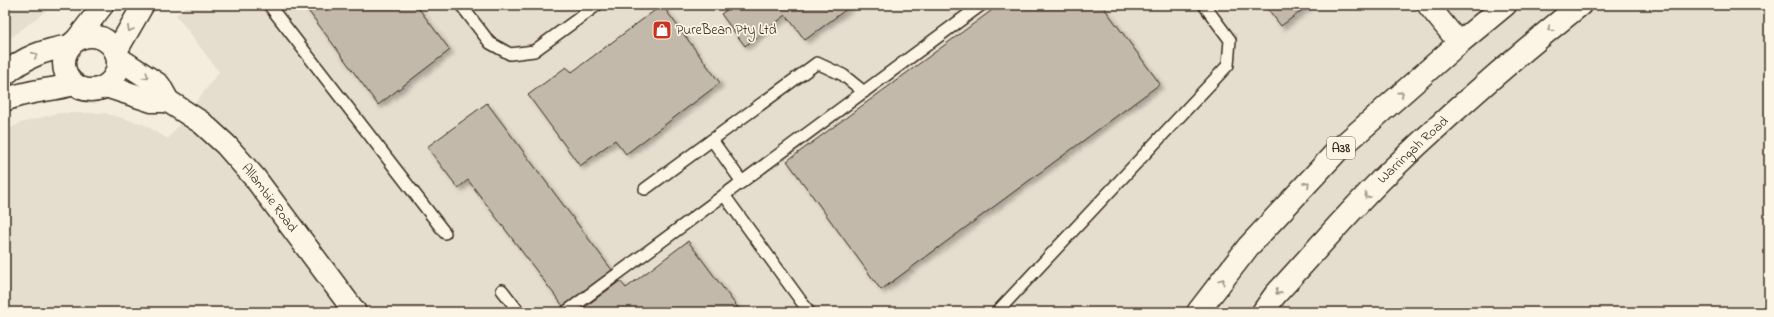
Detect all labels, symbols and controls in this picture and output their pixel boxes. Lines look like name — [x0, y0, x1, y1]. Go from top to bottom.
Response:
shop icon: PureBean Pty Ltd — [651, 19, 673, 41]
place label: PureBean Pty Ltd — [676, 20, 777, 42]
one-way arrow — [127, 25, 134, 32]
one-way arrow — [1547, 25, 1554, 32]
one-way arrow — [31, 52, 39, 60]
one-way arrow — [142, 71, 149, 79]
one-way arrow — [1397, 92, 1404, 99]
street label: Warringah Road — [1372, 111, 1453, 189]
road number: A38 — [1327, 137, 1355, 159]
street label: Allambie Road — [236, 159, 303, 237]
one-way arrow — [1302, 181, 1309, 188]
one-way arrow — [1364, 191, 1371, 199]
one-way arrow — [1217, 279, 1224, 286]
one-way arrow — [1276, 287, 1283, 294]

